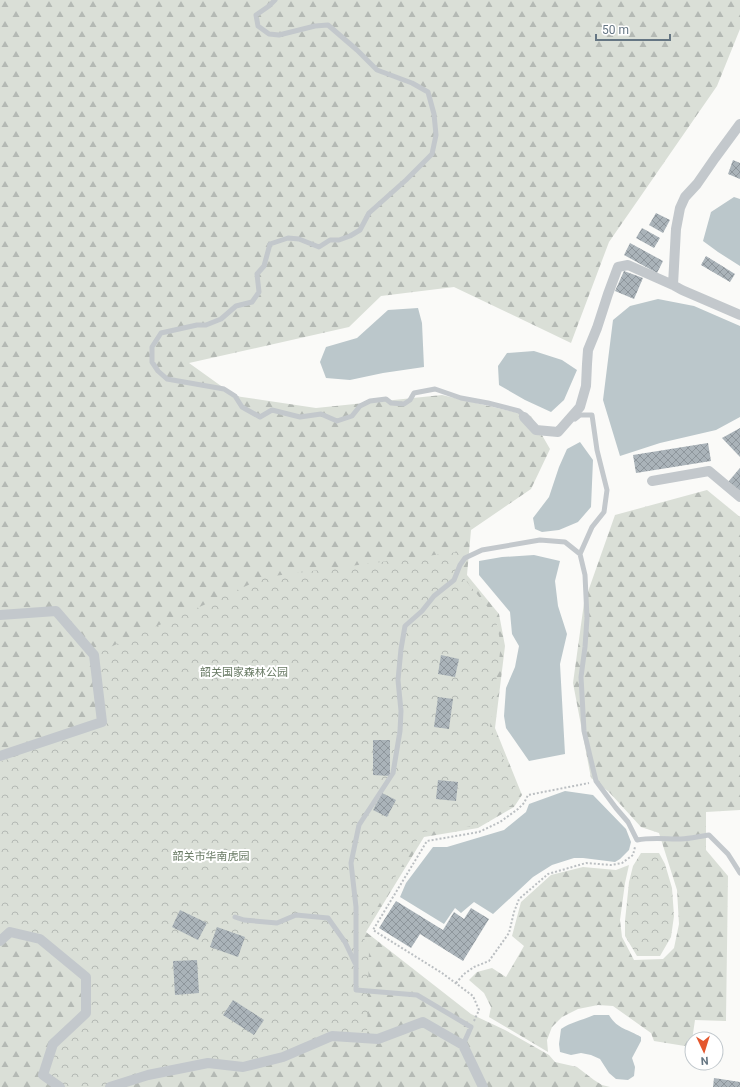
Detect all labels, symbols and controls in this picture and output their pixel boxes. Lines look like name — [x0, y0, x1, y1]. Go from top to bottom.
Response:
scale bar — [596, 16, 670, 42]
text: 50 m — [602, 23, 629, 37]
park label: 韶关国家森林公园 — [200, 666, 288, 679]
park label: 韶关市华南虎园 — [173, 850, 250, 863]
north arrow — [684, 1031, 724, 1071]
text: N — [700, 1054, 709, 1067]

